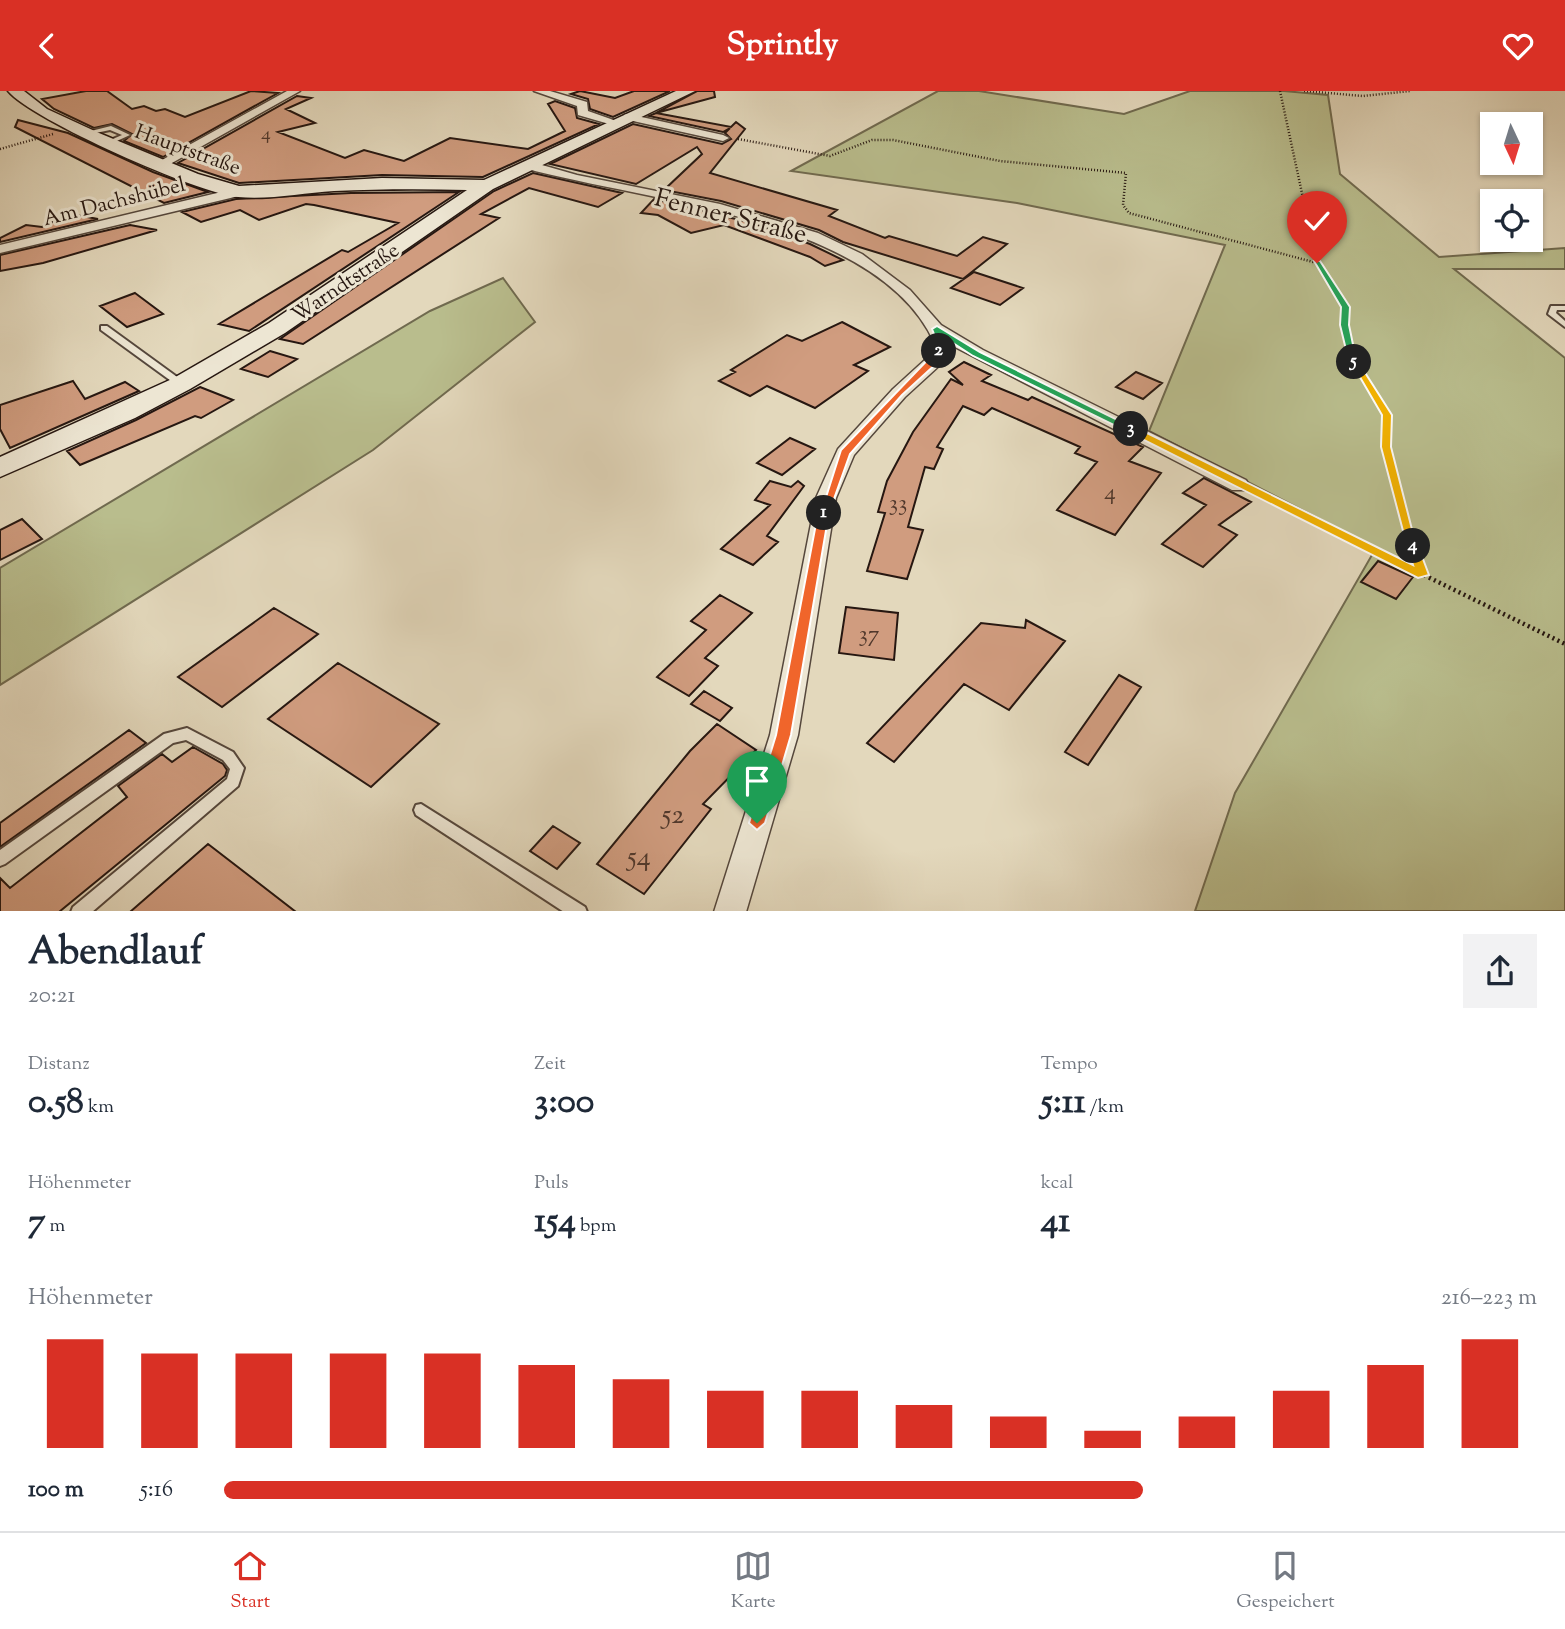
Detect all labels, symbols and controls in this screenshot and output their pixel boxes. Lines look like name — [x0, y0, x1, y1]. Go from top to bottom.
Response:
text: Sprintly — [726, 23, 839, 69]
icon: back — [28, 27, 66, 65]
icon: heart — [1499, 27, 1537, 65]
north arrow — [1480, 112, 1544, 175]
map controls — [1480, 112, 1543, 252]
street label: Hauptstraße — [130, 118, 244, 184]
house number: 4 — [261, 121, 271, 148]
street label: Am Dachshübel — [40, 171, 189, 235]
street label: Fenner Straße — [650, 181, 811, 254]
button: locate — [1480, 189, 1543, 252]
pin — [1287, 191, 1347, 263]
icon: check — [1298, 202, 1336, 240]
street label: Warndtstraße — [286, 236, 406, 331]
pin: 2 — [922, 334, 956, 369]
text: 2 — [934, 337, 943, 364]
pin: 5 — [1336, 345, 1372, 379]
text: 5 — [1350, 348, 1357, 375]
pin: 3 — [1114, 411, 1148, 447]
text: 3 — [1127, 415, 1134, 442]
house number: 4 — [1104, 477, 1116, 510]
house number: 33 — [889, 488, 907, 521]
pin: 1 — [806, 495, 842, 531]
text: 1 — [820, 499, 827, 526]
pin: 4 — [1396, 529, 1430, 563]
text: 4 — [1408, 532, 1417, 559]
house number: 37 — [859, 619, 880, 652]
pin — [727, 751, 787, 823]
icon: arrive — [738, 762, 776, 800]
house number: 52 — [660, 796, 684, 836]
house number: 54 — [625, 838, 651, 878]
text: Abendlauf — [28, 927, 203, 981]
button: share — [1463, 934, 1537, 1008]
text: 20:21 — [28, 980, 75, 1013]
text: Distanz — [28, 1051, 90, 1078]
text: Zeit — [534, 1051, 566, 1078]
text: Tempo — [1041, 1051, 1098, 1078]
text: 0.58 — [28, 1078, 84, 1129]
text: 3:00 — [534, 1078, 594, 1129]
text: 5:11 — [1041, 1078, 1086, 1129]
text: km — [84, 1094, 114, 1121]
text: /km — [1086, 1094, 1124, 1121]
text: Höhenmeter — [28, 1170, 131, 1197]
text: Puls — [534, 1170, 569, 1197]
text: kcal — [1041, 1170, 1073, 1197]
text: 7 — [28, 1197, 46, 1248]
text: 154 — [534, 1197, 576, 1248]
text: 41 — [1041, 1197, 1070, 1248]
text: m — [46, 1213, 65, 1240]
text: bpm — [576, 1213, 616, 1240]
text: Höhenmeter — [28, 1282, 153, 1315]
text: 216–223 m — [1441, 1282, 1537, 1315]
text: 100 m — [28, 1474, 84, 1507]
text: 5:16 — [140, 1474, 173, 1507]
tab: Start — [230, 1547, 270, 1616]
tab: Karte — [731, 1547, 776, 1616]
tab: Gespeichert — [1236, 1547, 1335, 1616]

